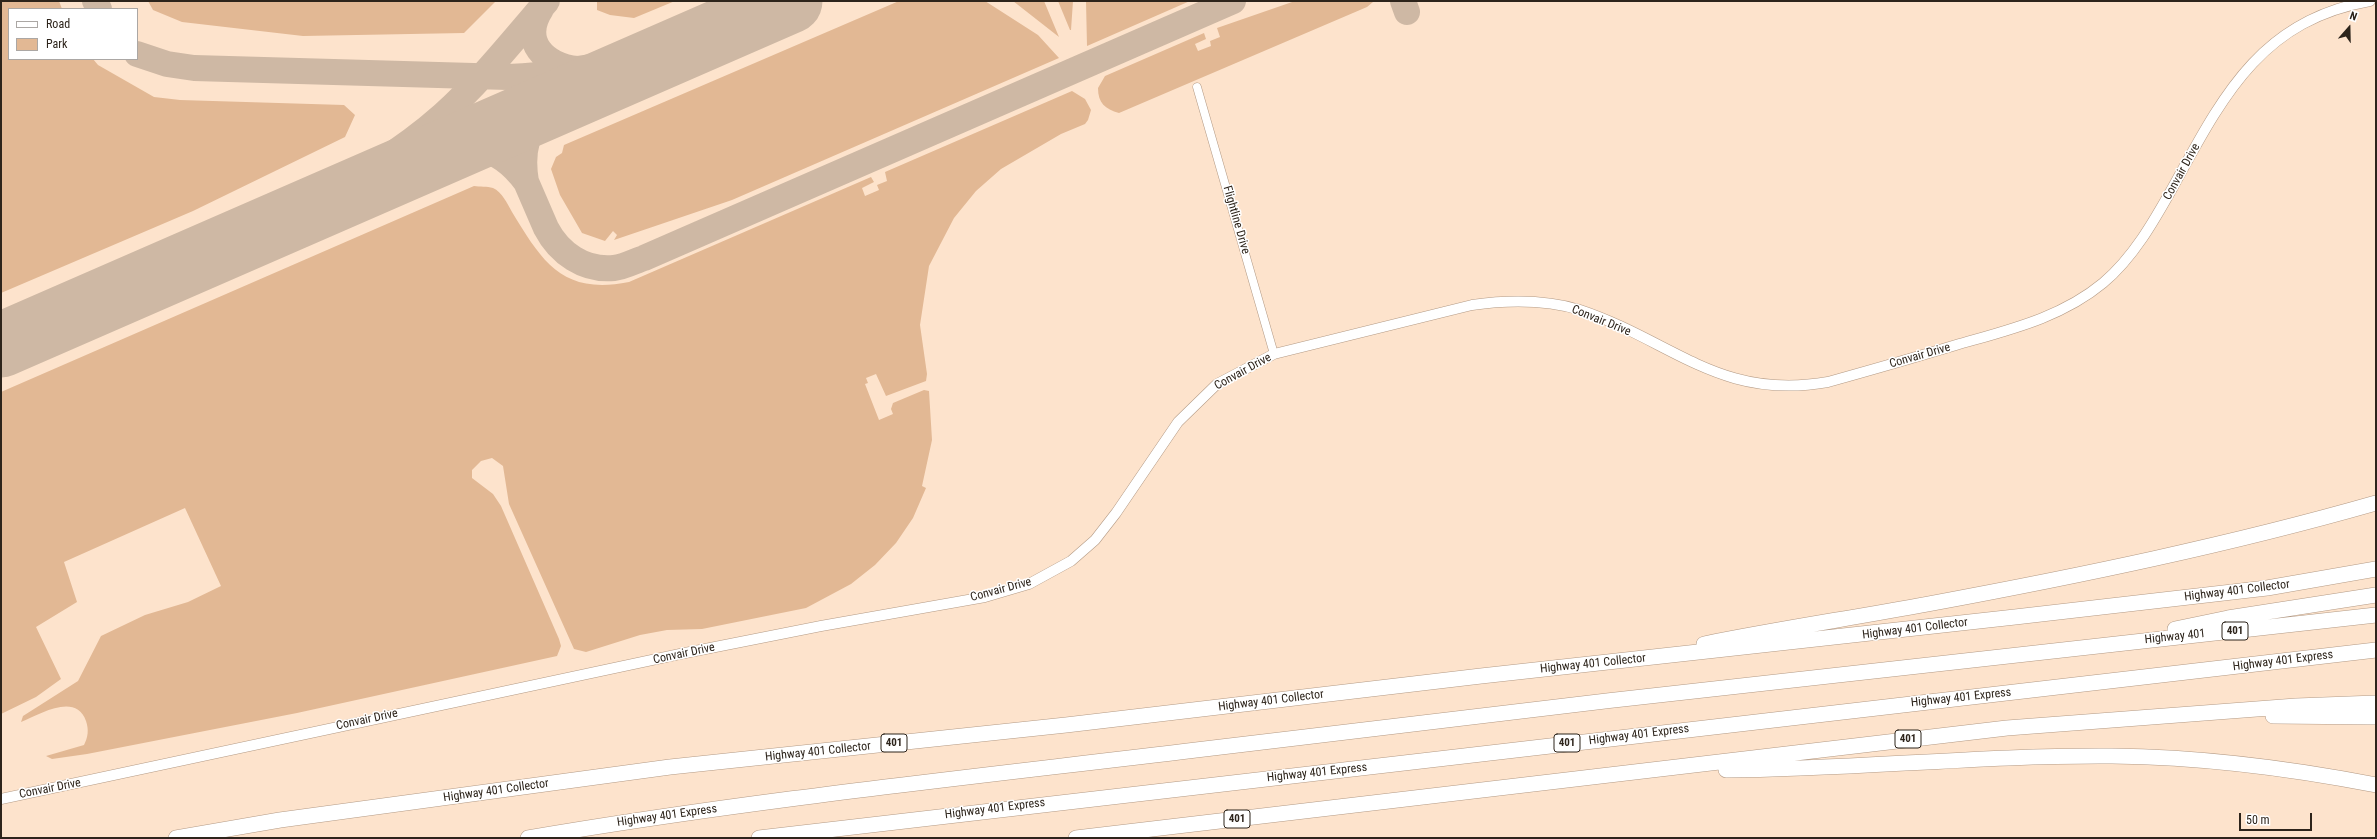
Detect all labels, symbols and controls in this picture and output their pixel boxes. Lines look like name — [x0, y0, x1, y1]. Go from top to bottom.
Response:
legend — [8, 8, 138, 60]
north arrow — [2329, 8, 2369, 48]
text: N — [2348, 9, 2359, 24]
text: Road — [46, 17, 70, 31]
text: Park — [46, 37, 67, 51]
street label: Convair Drive — [2161, 141, 2203, 203]
street label: Flightline Drive — [1219, 184, 1253, 256]
street label: Convair Drive — [1569, 303, 1633, 339]
street label: Convair Drive — [1888, 340, 1952, 372]
street label: Convair Drive — [1212, 351, 1274, 393]
street label: Convair Drive — [969, 575, 1033, 605]
street label: Highway 401 Collector — [2183, 577, 2291, 605]
street label: Highway 401 Collector — [1861, 615, 1969, 643]
road number: 401 — [2222, 622, 2248, 640]
street label: Highway 401 — [2144, 627, 2206, 647]
street label: Convair Drive — [652, 640, 716, 668]
street label: Highway 401 Express — [2232, 648, 2334, 674]
street label: Highway 401 Collector — [1539, 651, 1647, 677]
street label: Highway 401 Express — [1910, 686, 2012, 710]
street label: Highway 401 Collector — [1217, 687, 1325, 715]
street label: Convair Drive — [335, 706, 399, 734]
street label: Highway 401 Express — [1588, 722, 1690, 748]
road number: 401 — [1895, 730, 1921, 748]
road number: 401 — [881, 734, 907, 752]
road number: 401 — [1554, 734, 1580, 752]
street label: Highway 401 Collector — [764, 739, 872, 765]
street label: Highway 401 Express — [1266, 761, 1368, 785]
street label: Convair Drive — [18, 776, 82, 802]
street label: Highway 401 Collector — [442, 776, 550, 806]
street label: Highway 401 Express — [944, 796, 1046, 822]
street label: Highway 401 Express — [616, 802, 718, 830]
scale bar — [2241, 805, 2314, 831]
road number: 401 — [1224, 810, 1250, 828]
text: 50 m — [2246, 813, 2270, 827]

